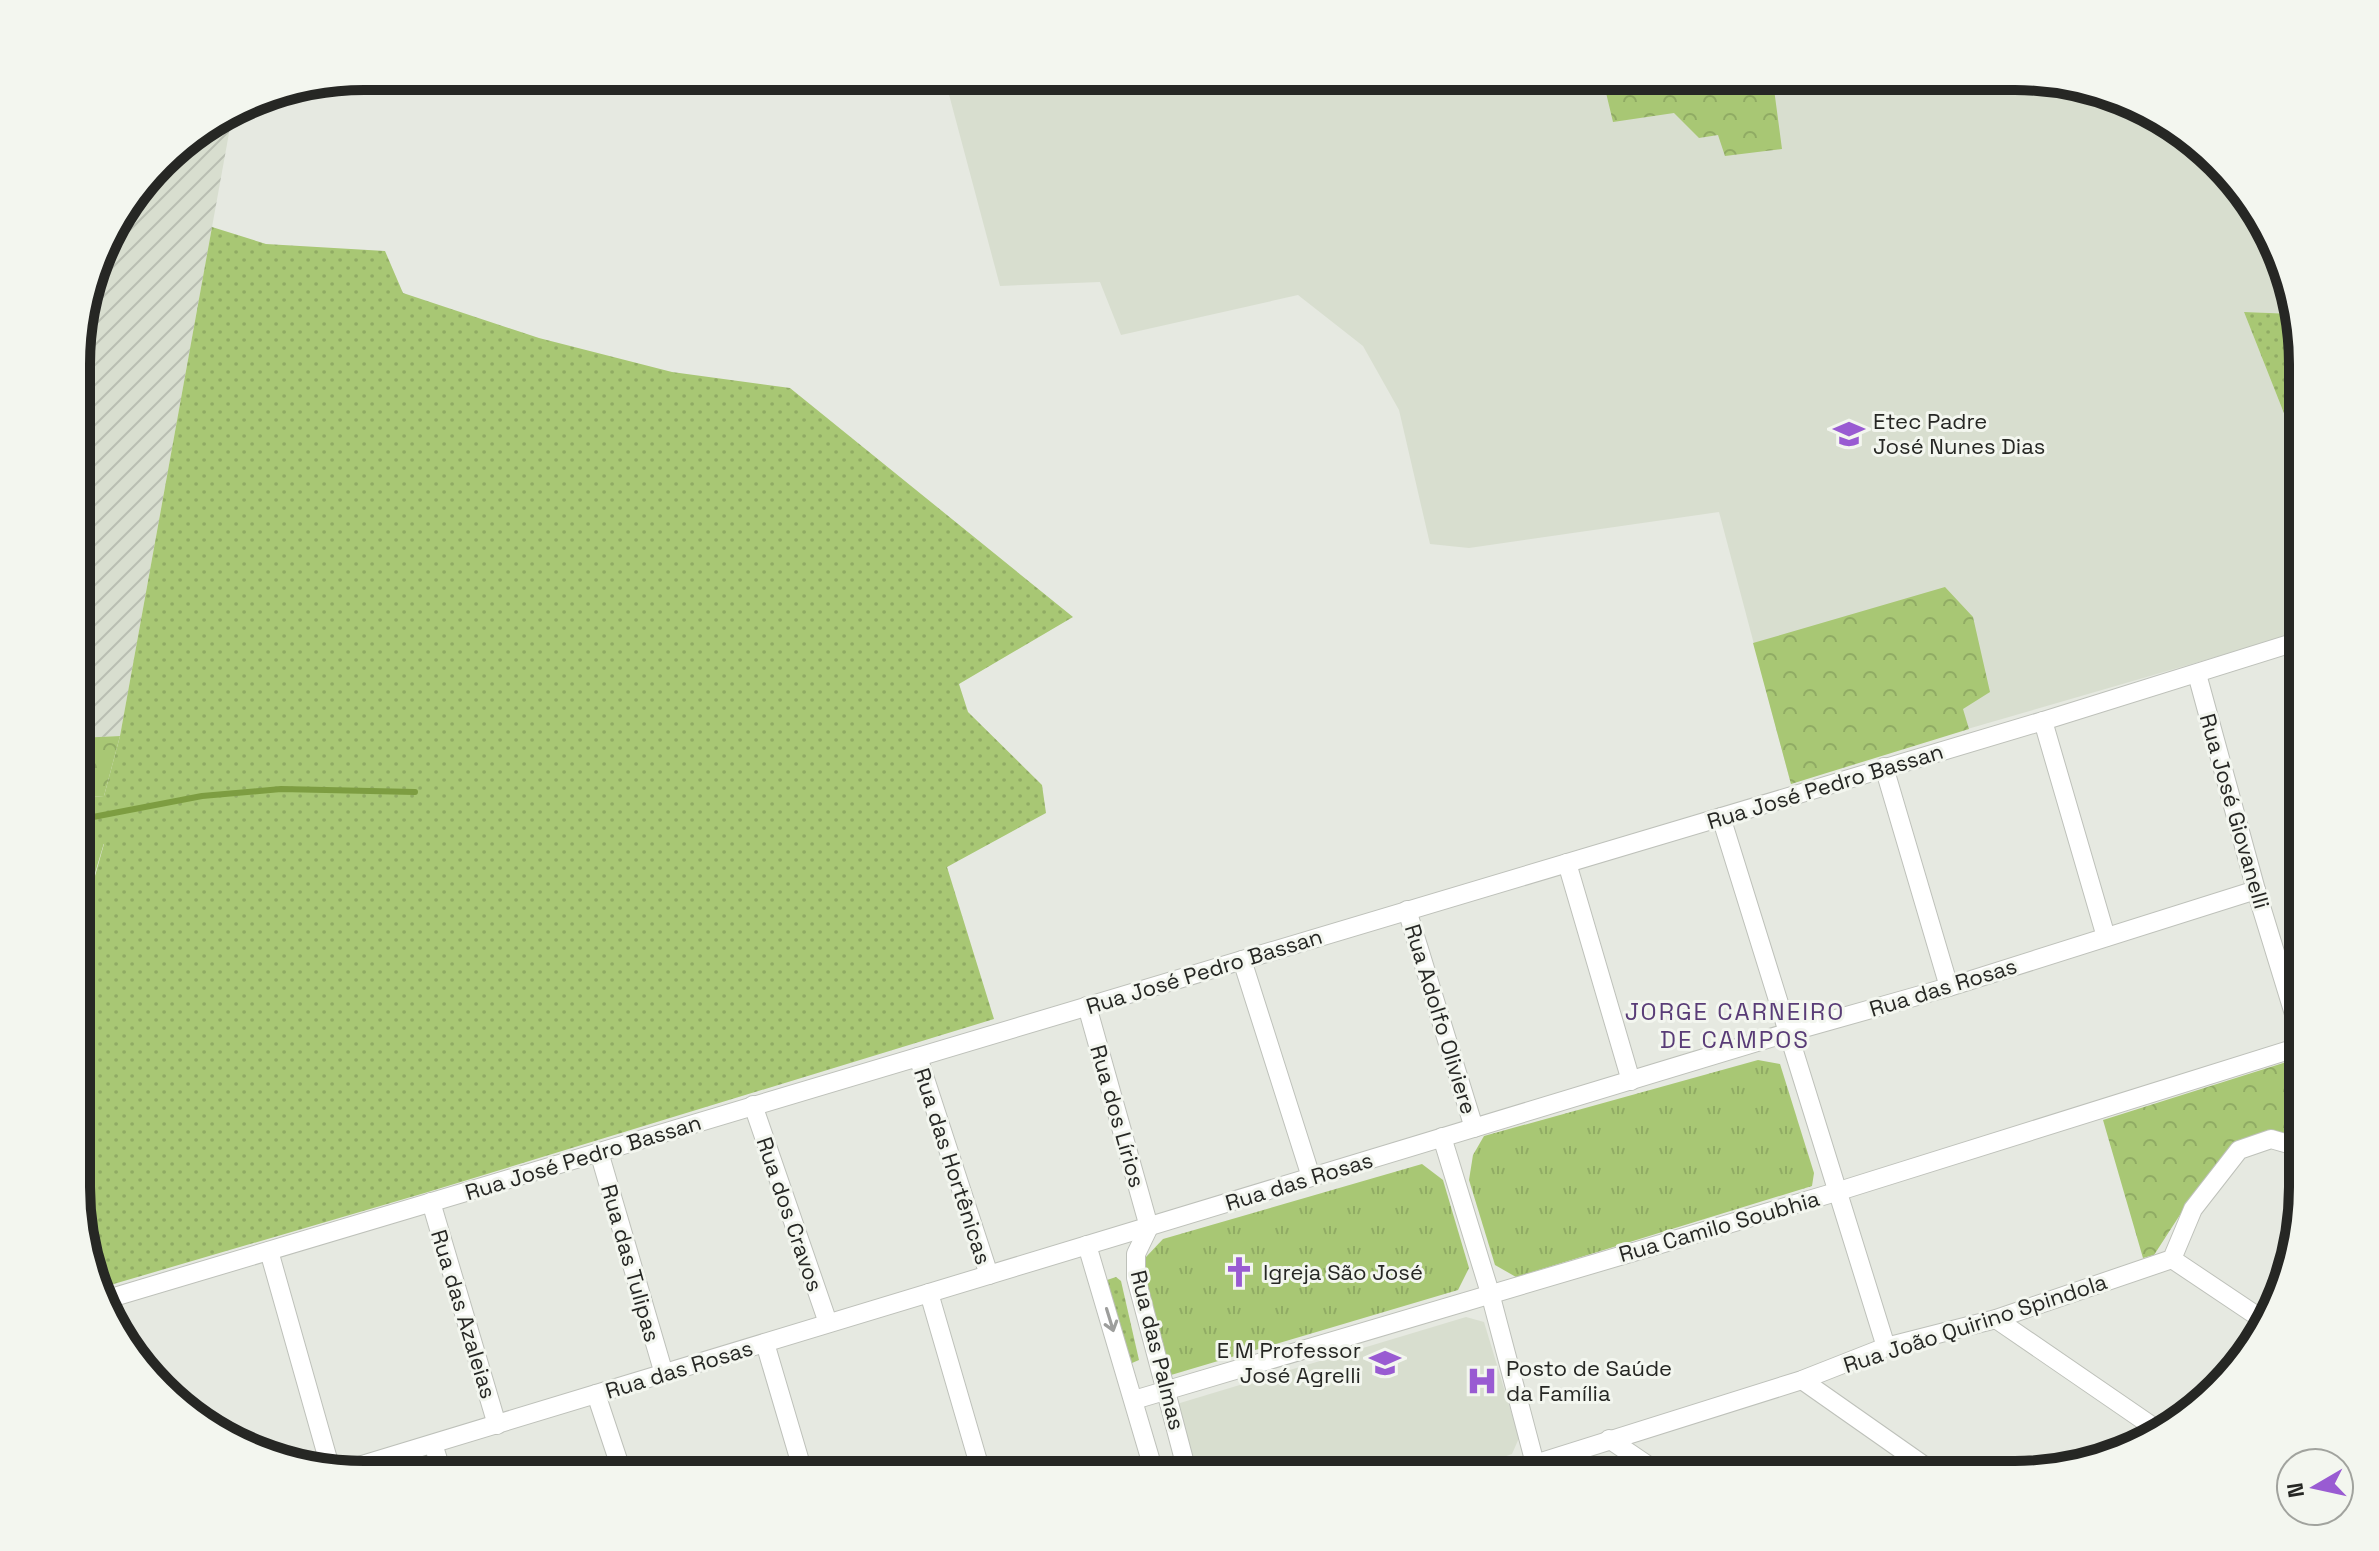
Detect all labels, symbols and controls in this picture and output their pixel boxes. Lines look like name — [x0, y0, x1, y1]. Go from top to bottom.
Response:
place label: Etec Padre José Nunes Dias — [1873, 407, 2045, 460]
school or university icon: Etec Padre José Nunes Dias — [1832, 417, 1866, 451]
street label: Rua José Giovanelli — [2194, 710, 2276, 912]
street label: Rua José Pedro Bassan — [1703, 737, 1947, 835]
street label: Rua Adolfo Oliviere — [1399, 920, 1483, 1118]
street label: Rua José Pedro Bassan — [1082, 922, 1326, 1020]
street label: Rua das Rosas — [1866, 951, 2020, 1023]
district label: JORGE CARNEIRO DE CAMPOS — [1625, 996, 1845, 1055]
street label: Rua dos Lírios — [1084, 1042, 1152, 1190]
street label: Rua das Hortênicas — [908, 1064, 998, 1268]
street label: Rua José Pedro Bassan — [461, 1108, 705, 1206]
street label: Rua dos Cravos — [750, 1133, 830, 1295]
street label: Rua das Rosas — [1222, 1145, 1376, 1217]
street label: Rua das Tulipas — [595, 1181, 667, 1345]
street label: Rua Camilo Soubhia — [1615, 1184, 1823, 1268]
street label: Rua das Azaleias — [425, 1226, 503, 1402]
church icon: Igreja São José — [1222, 1255, 1256, 1289]
place label: Igreja São José — [1263, 1258, 1423, 1286]
street label: Rua das Palmas — [1125, 1267, 1191, 1433]
street label: Rua João Quirino Spindola — [1840, 1267, 2111, 1379]
one-way arrow — [1103, 1307, 1118, 1332]
street label: Rua das Rosas — [602, 1333, 756, 1405]
place label: E M Professor José Agrelli — [1217, 1336, 1361, 1389]
school or university icon: E M Professor José Agrelli — [1368, 1346, 1402, 1380]
place label: Posto de Saúde da Família — [1506, 1354, 1672, 1407]
hospital icon: Posto de Saúde da Família — [1465, 1364, 1499, 1398]
north arrow — [2275, 1447, 2355, 1527]
text: N — [2280, 1481, 2310, 1500]

